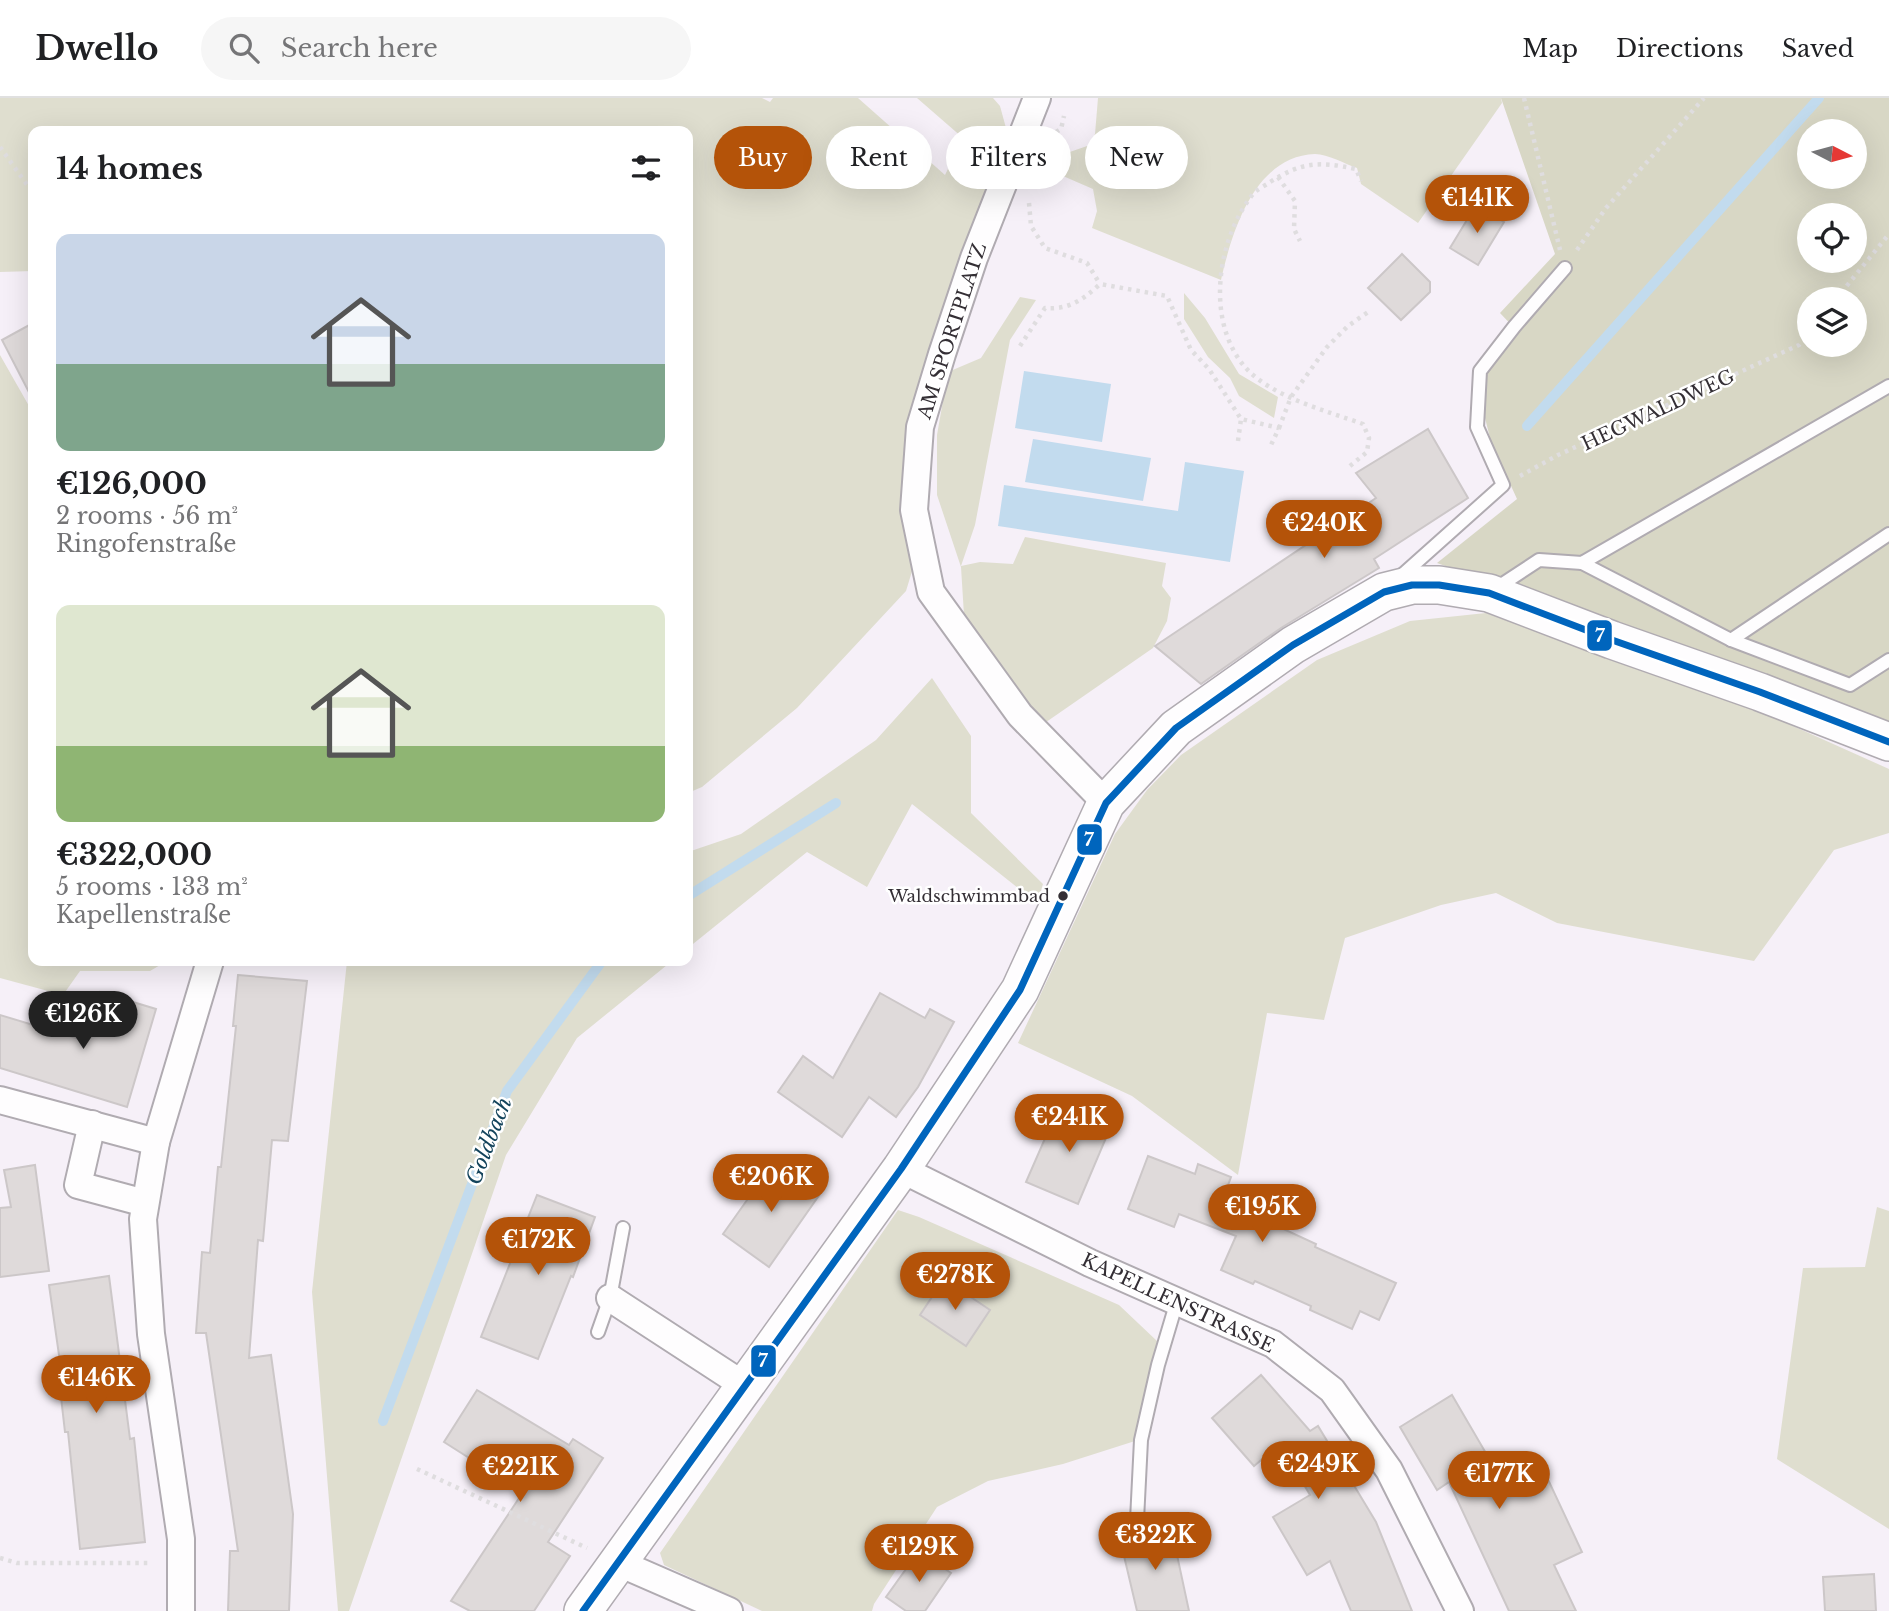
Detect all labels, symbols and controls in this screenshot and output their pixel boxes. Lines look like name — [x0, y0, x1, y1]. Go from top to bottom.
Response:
search box — [201, 17, 691, 80]
text: Dwello — [35, 28, 159, 69]
icon: search — [225, 29, 263, 67]
text: Search here — [281, 32, 438, 64]
text: Map — [1522, 34, 1578, 63]
text: Directions — [1616, 34, 1744, 63]
text: Saved — [1782, 34, 1854, 63]
north arrow — [1797, 119, 1867, 189]
map controls — [1797, 119, 1867, 357]
chip: Buy — [714, 126, 812, 189]
chip: Rent — [826, 126, 932, 189]
chip: Filters — [946, 126, 1071, 189]
chip: New — [1085, 126, 1188, 189]
icon: filters — [627, 149, 665, 187]
text: 14 homes — [56, 150, 203, 187]
pin: €141K — [1428, 176, 1526, 235]
text: €141K — [1441, 184, 1513, 212]
button: locate — [1797, 203, 1867, 273]
street label: AM SPORTPLATZ — [912, 240, 991, 423]
icon: home — [298, 279, 424, 405]
button: layers — [1797, 287, 1867, 357]
street label: HEGWALDWEG — [1578, 364, 1738, 455]
text: €126,000 — [56, 465, 207, 502]
pin: €240K — [1275, 500, 1373, 560]
text: 2 rooms · 56 m² — [56, 502, 238, 530]
text: €240K — [1282, 509, 1366, 537]
text: Ringofenstraße — [56, 530, 237, 558]
line badge: 7 — [1586, 619, 1613, 652]
text: 7 — [1595, 624, 1606, 647]
icon: home — [298, 650, 424, 776]
line badge: 7 — [1076, 823, 1103, 856]
text: 7 — [1084, 828, 1095, 851]
text: €322,000 — [56, 836, 212, 873]
text: 5 rooms · 133 m² — [56, 873, 248, 901]
place label: Waldschwimmbad — [887, 886, 1051, 907]
marker: Waldschwimmbad — [1056, 889, 1070, 903]
text: Kapellenstraße — [56, 901, 231, 929]
pin: €126K — [34, 992, 132, 1051]
text: €126K — [45, 1000, 121, 1028]
water label: Goldbach — [460, 1094, 518, 1188]
pin: €241K — [1020, 1094, 1118, 1154]
text: €241K — [1031, 1103, 1107, 1131]
pin: €206K — [722, 1154, 820, 1214]
text: €206K — [729, 1163, 813, 1191]
pin: €195K — [1213, 1184, 1311, 1244]
text: €195K — [1224, 1193, 1300, 1221]
pin: €172K — [489, 1218, 587, 1277]
text: €172K — [501, 1226, 575, 1254]
street label: KAPELLENSTRASSE — [1078, 1248, 1278, 1358]
pin: €278K — [906, 1252, 1004, 1312]
text: €278K — [916, 1261, 994, 1289]
line badge: 7 — [750, 1344, 777, 1378]
text: 7 — [758, 1349, 769, 1372]
pin: €146K — [47, 1356, 145, 1415]
text: €146K — [57, 1364, 135, 1392]
pin: €249K — [1269, 1442, 1367, 1501]
pin: €221K — [471, 1444, 569, 1504]
text: €249K — [1277, 1450, 1359, 1478]
pin: €177K — [1450, 1452, 1548, 1511]
text: €221K — [482, 1453, 558, 1481]
text: €177K — [1464, 1460, 1534, 1488]
pin: €322K — [1106, 1512, 1204, 1572]
text: €322K — [1114, 1521, 1196, 1549]
pin: €129K — [870, 1524, 968, 1584]
text: €129K — [881, 1533, 957, 1561]

